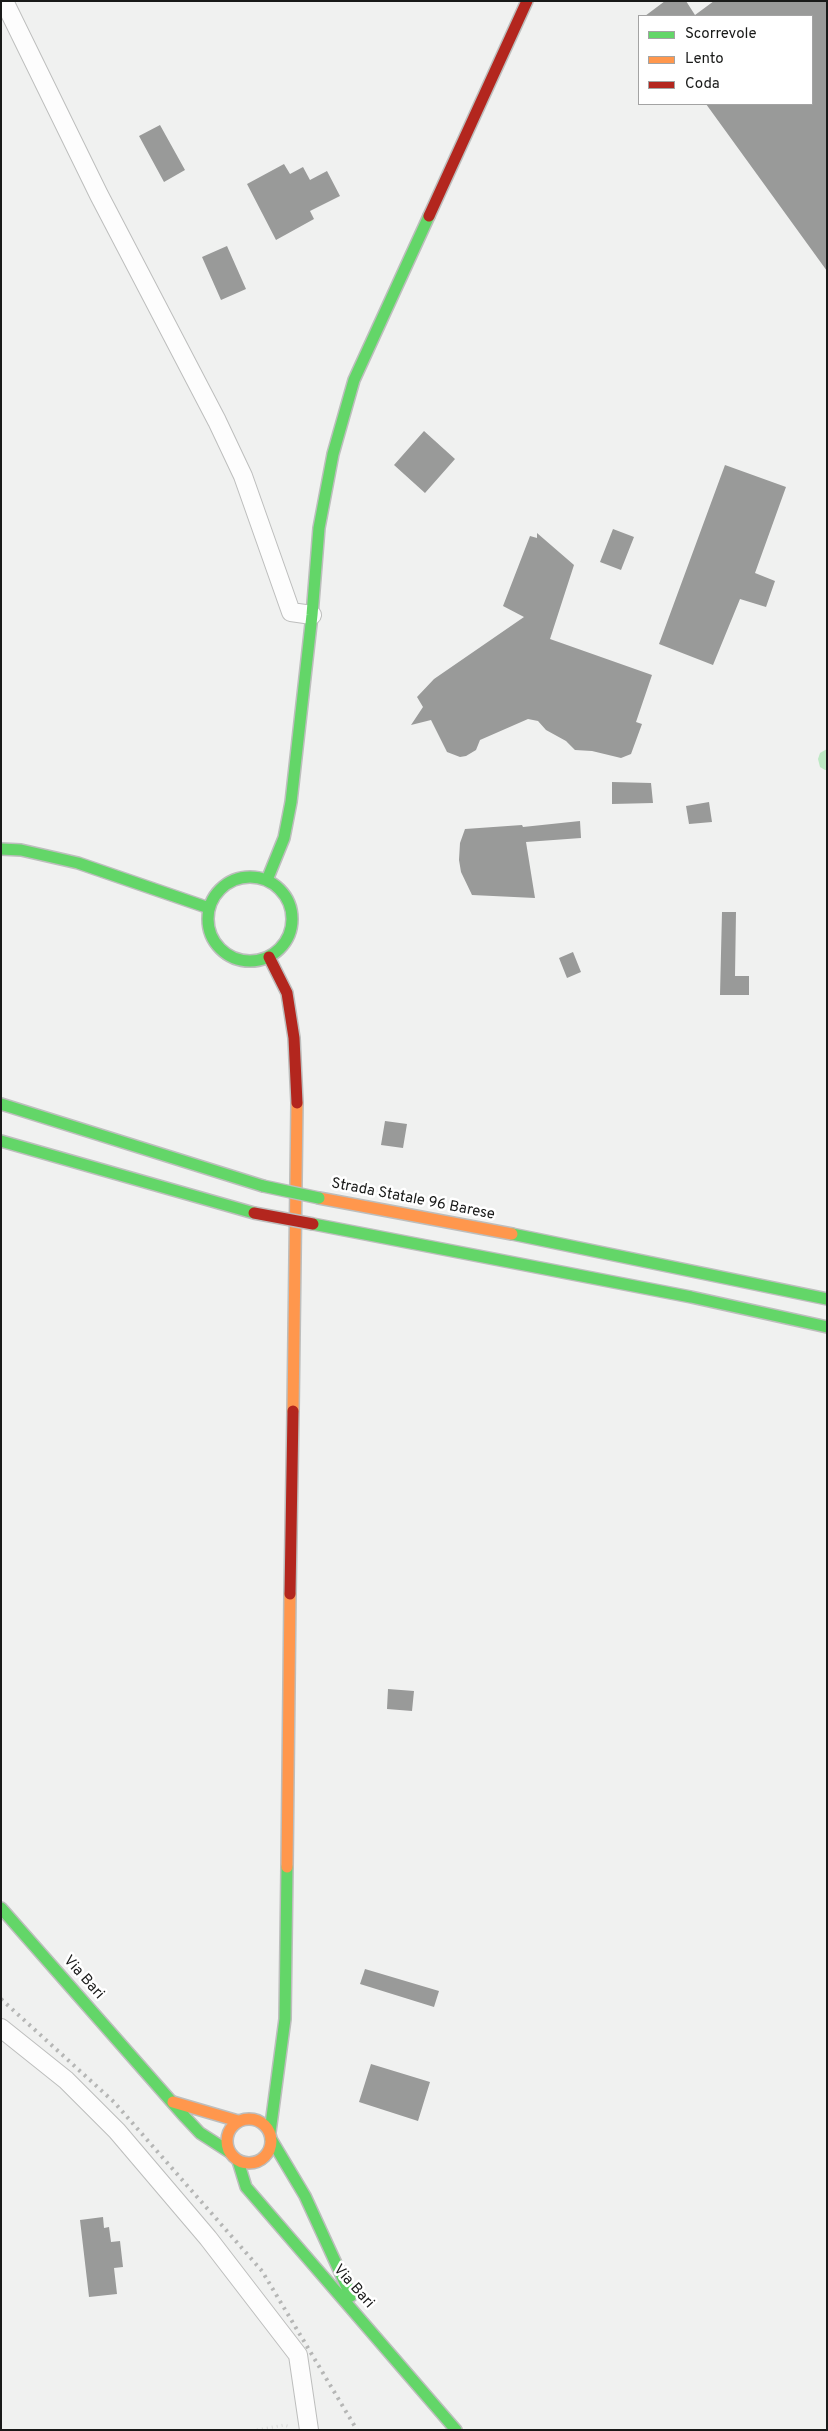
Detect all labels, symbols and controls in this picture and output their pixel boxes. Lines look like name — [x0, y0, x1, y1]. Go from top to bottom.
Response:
legend — [638, 15, 813, 105]
text: Scorrevole — [685, 25, 757, 44]
text: Lento — [685, 50, 724, 69]
text: Coda — [685, 75, 720, 94]
street label: Strada Statale 96 Barese — [330, 1175, 496, 1225]
street label: Via Bari — [59, 1952, 107, 2004]
street label: Via Bari — [329, 2261, 377, 2313]

